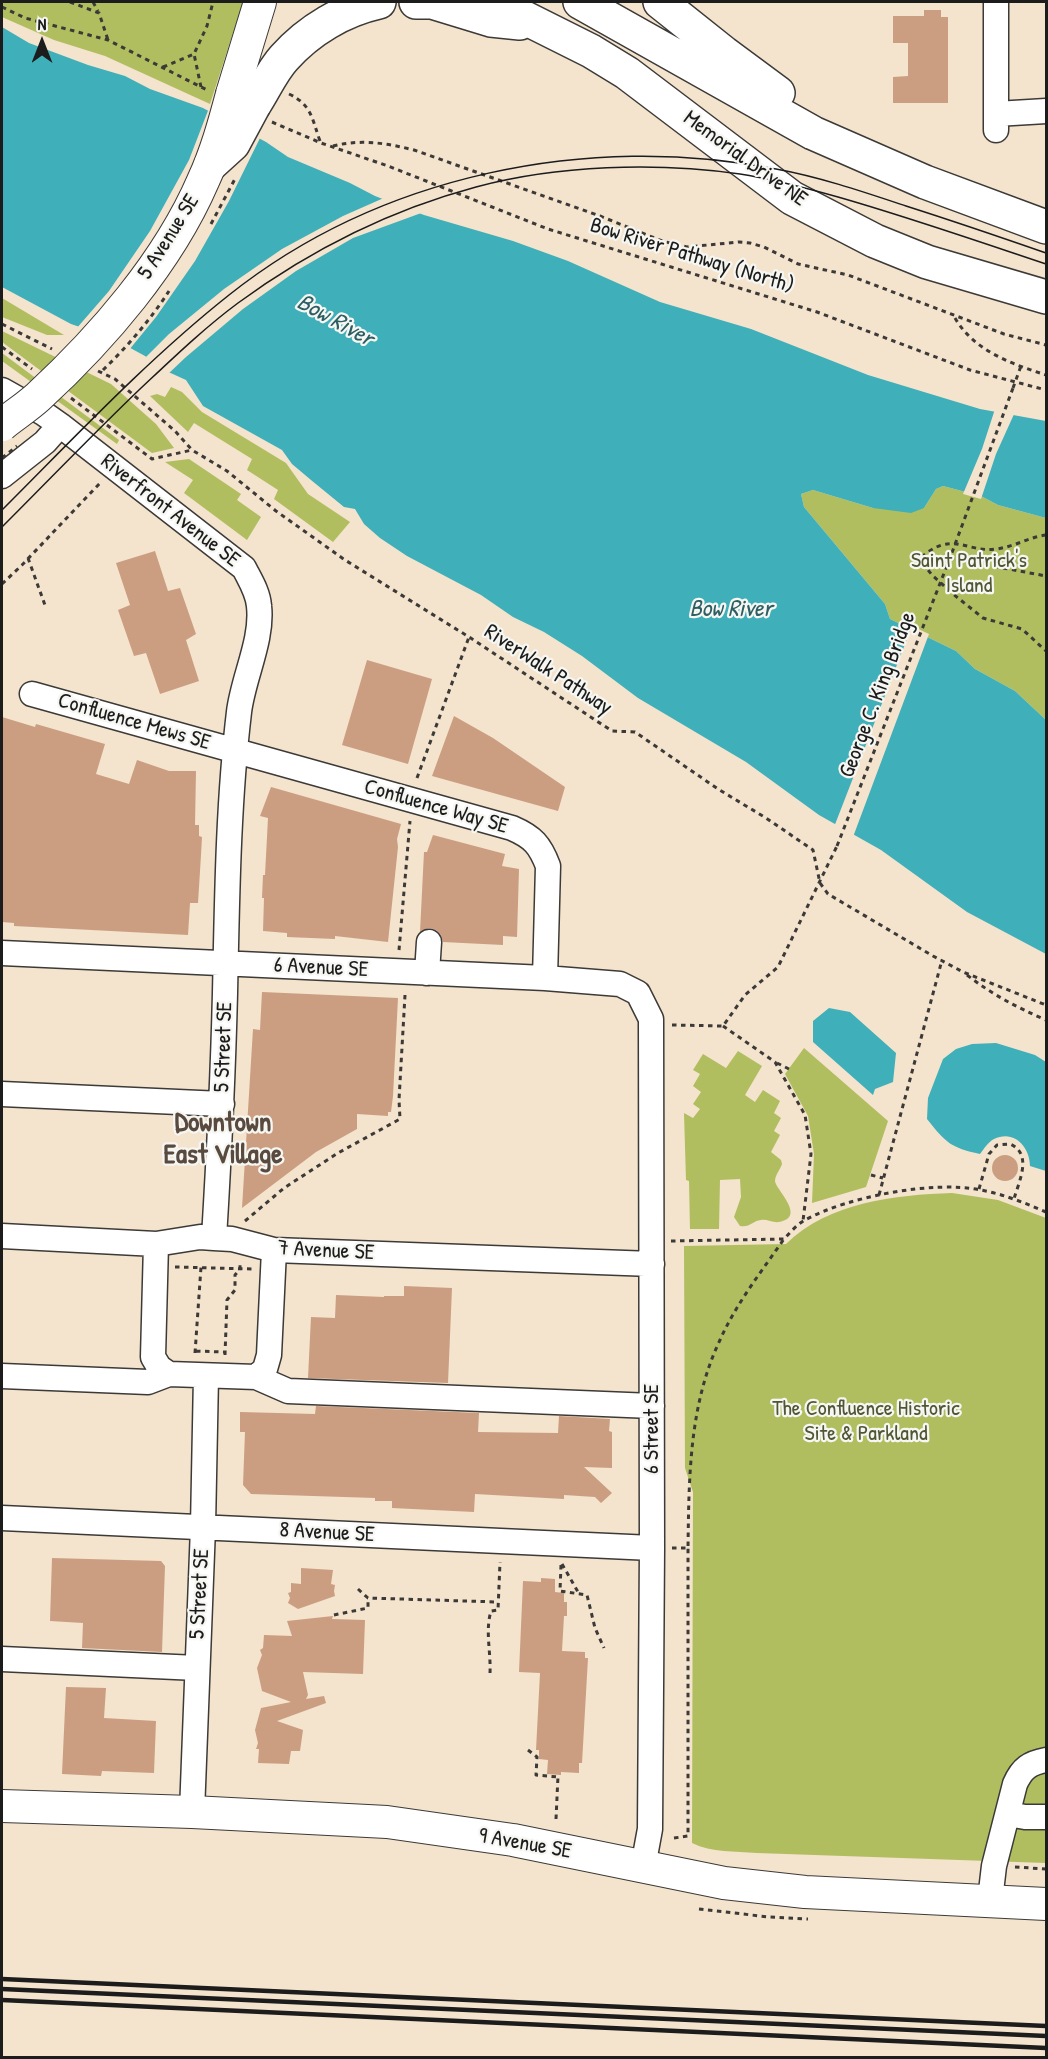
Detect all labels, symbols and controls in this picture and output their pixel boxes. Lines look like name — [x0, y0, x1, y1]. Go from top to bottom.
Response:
north arrow — [12, 12, 72, 72]
text: N — [38, 13, 46, 35]
street label: Memorial Drive NE — [678, 105, 812, 213]
street label: 5 Avenue SE — [133, 190, 205, 284]
street label: Bow River Pathway (North) — [587, 212, 797, 300]
water label: Bow River — [292, 288, 378, 354]
street label: Riverfront Avenue SE — [95, 448, 245, 574]
park label: Saint Patrick's Island — [911, 548, 1027, 600]
water label: Bow River — [689, 596, 773, 624]
street label: George C. King Bridge — [834, 609, 922, 781]
street label: RiverWalk Pathway — [479, 619, 617, 721]
street label: Confluence Mews SE — [55, 688, 213, 756]
street label: Confluence Way SE — [361, 774, 511, 840]
street label: 6 Avenue SE — [273, 952, 369, 984]
street label: 5 Street SE — [209, 1001, 239, 1093]
district label: Downtown East Village — [164, 1107, 282, 1173]
street label: 7 Avenue SE — [277, 1235, 375, 1267]
street label: 6 Street SE — [639, 1384, 665, 1474]
park label: The Confluence Historic Site & Parkland — [772, 1396, 960, 1448]
street label: 8 Avenue SE — [279, 1517, 375, 1549]
street label: 5 Street SE — [184, 1548, 216, 1640]
street label: 9 Avenue SE — [477, 1823, 573, 1865]

